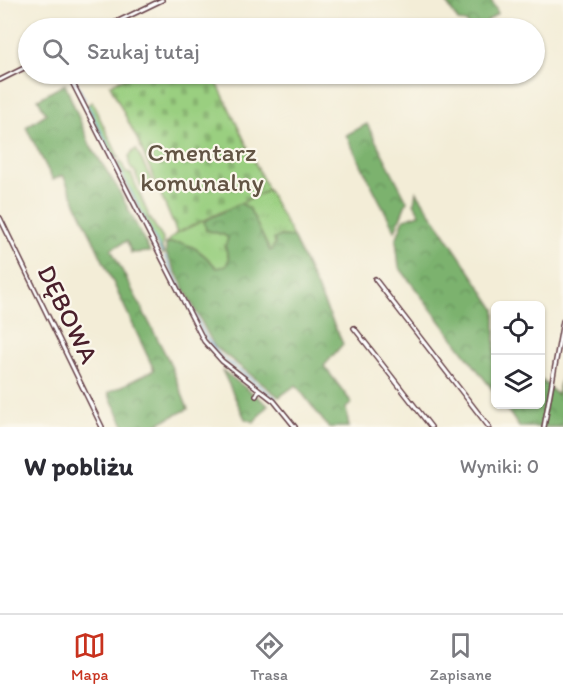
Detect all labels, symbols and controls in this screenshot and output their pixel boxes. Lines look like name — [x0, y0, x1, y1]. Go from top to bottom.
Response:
search box — [18, 18, 545, 84]
icon: search — [39, 35, 72, 68]
text: Szukaj tutaj — [87, 38, 200, 65]
park label: Cmentarz komunalny — [140, 136, 264, 198]
street label: DĘBOWA — [30, 259, 106, 369]
map controls — [491, 301, 545, 409]
button: locate — [491, 301, 545, 355]
button: layers — [491, 355, 545, 409]
text: W pobliżu — [24, 450, 133, 482]
text: Wyniki: 0 — [460, 454, 539, 478]
tab: Mapa — [71, 629, 108, 684]
tab: Trasa — [250, 629, 288, 684]
tab: Zapisane — [430, 629, 492, 684]

